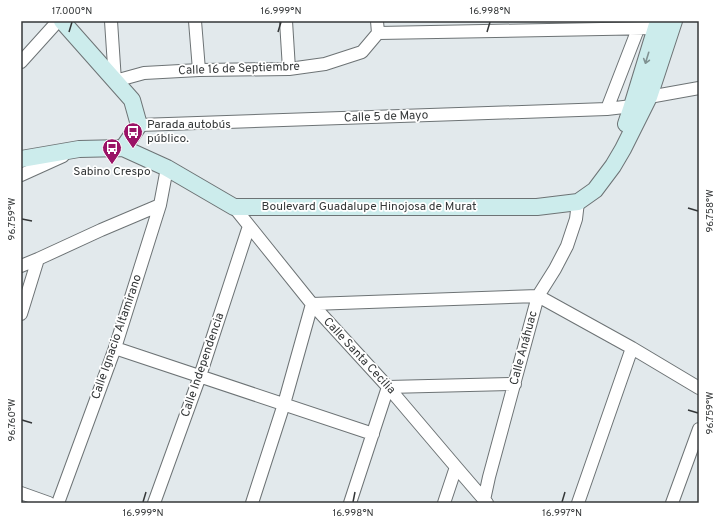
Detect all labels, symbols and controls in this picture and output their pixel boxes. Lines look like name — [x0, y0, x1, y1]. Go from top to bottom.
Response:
text: 17.000°N — [52, 5, 92, 18]
text: 16.999°N — [260, 5, 302, 18]
text: 16.998°N — [469, 5, 511, 18]
one-way arrow — [643, 52, 650, 65]
street label: Calle 16 de Septiembre — [178, 59, 300, 79]
street label: Calle 5 de Mayo — [343, 108, 429, 126]
place label: Parada autobús público. — [147, 117, 231, 147]
bus stop icon: Parada autobús público. — [122, 121, 144, 149]
bus stop icon: Sabino Crespo — [101, 137, 123, 165]
place label: Sabino Crespo — [73, 164, 151, 180]
text: 96.758°W — [704, 189, 717, 233]
text: 96.759°W — [6, 198, 19, 240]
street label: Boulevard Guadalupe Hinojosa de Murat — [262, 199, 476, 215]
street label: Calle Ignacio Altamirano — [88, 272, 146, 402]
street label: Calle Anáhuac — [506, 309, 542, 387]
street label: Calle Independencia — [178, 311, 228, 419]
street label: Calle Santa Cecilia — [319, 314, 399, 398]
text: 96.759°W — [704, 392, 717, 434]
text: 96.760°W — [6, 399, 19, 441]
text: 16.999°N — [122, 507, 164, 520]
text: 16.998°N — [332, 507, 374, 520]
text: 16.997°N — [542, 507, 582, 520]

